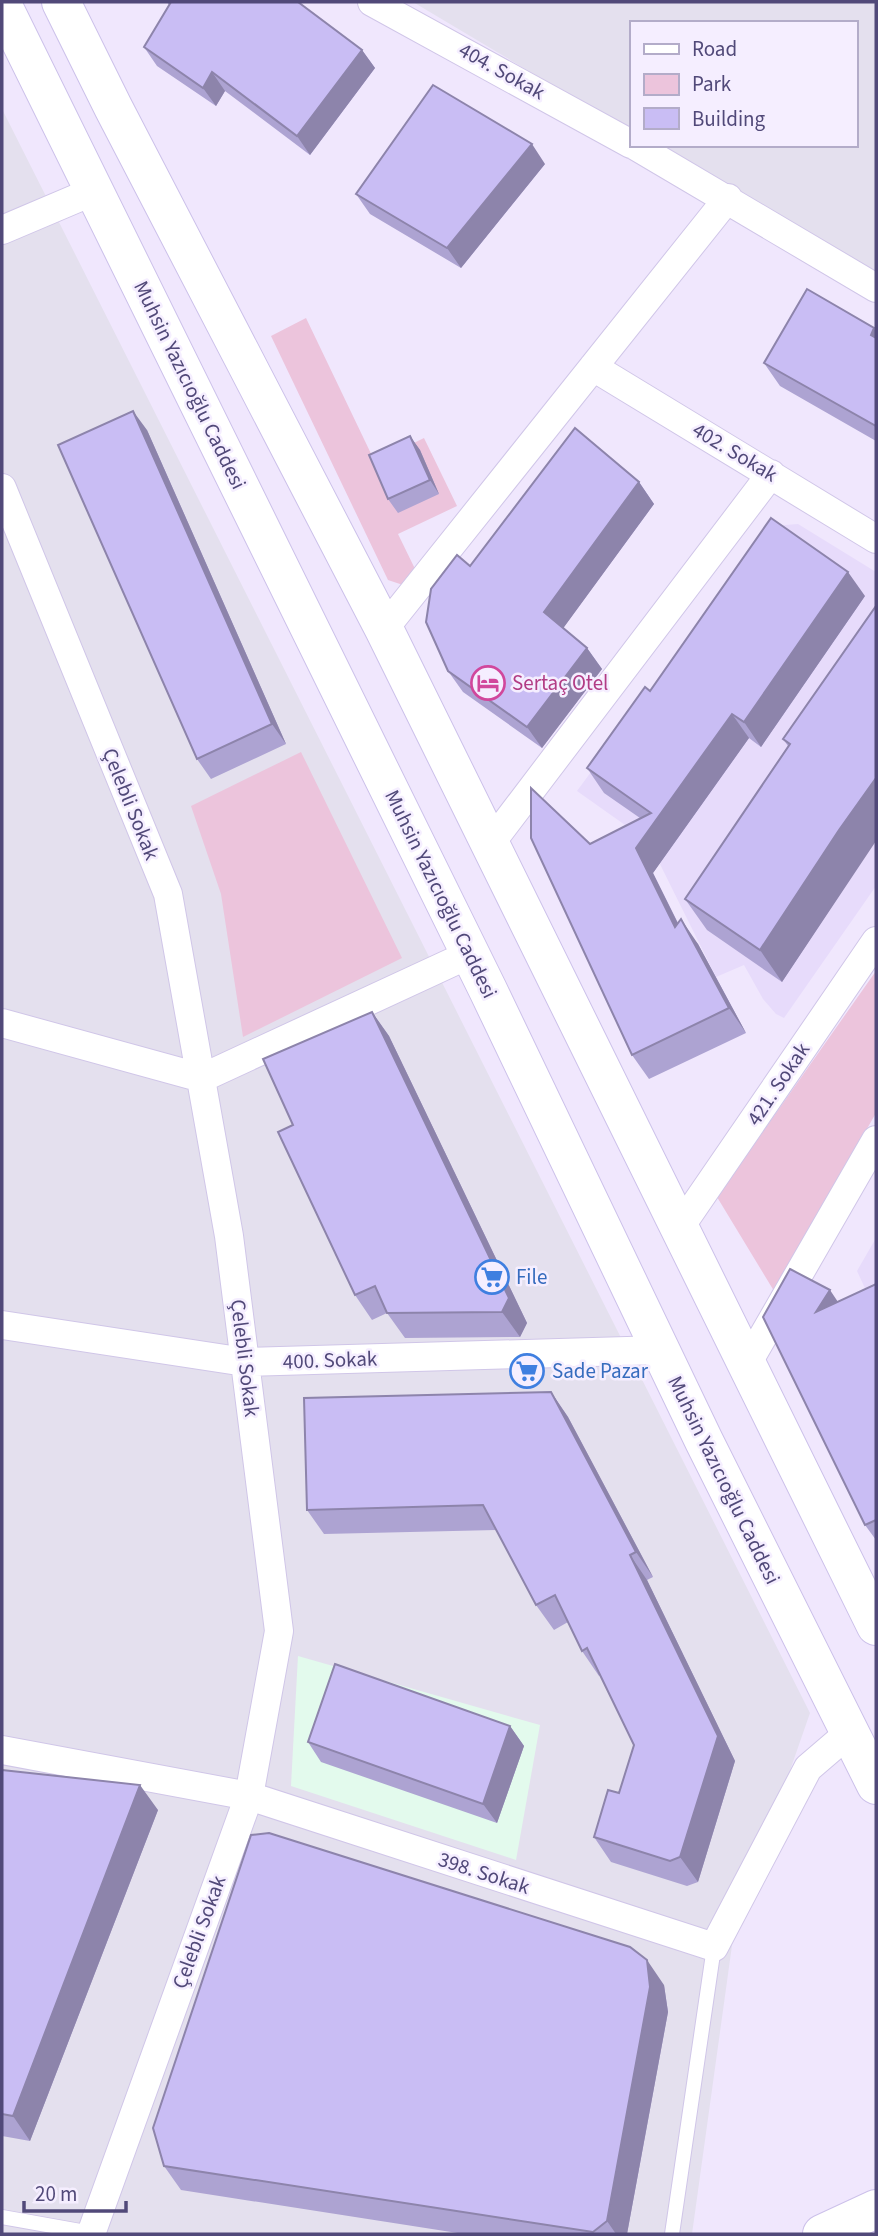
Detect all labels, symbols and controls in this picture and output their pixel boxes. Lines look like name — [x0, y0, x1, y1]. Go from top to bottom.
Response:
legend — [630, 21, 857, 147]
text: Road — [692, 34, 737, 64]
street label: 404. Sokak — [453, 35, 551, 107]
text: Park — [692, 69, 732, 99]
text: Building — [692, 104, 766, 134]
street label: Muhsin Yazıcıoğlu Caddesi — [126, 275, 254, 495]
street label: 402. Sokak — [687, 415, 784, 490]
hotel icon: Sertaç Otel — [469, 664, 507, 702]
place label: Sertaç Otel — [512, 668, 608, 698]
street label: Çelebli Sokak — [95, 744, 167, 865]
street label: Muhsin Yazıcıoğlu Caddesi — [377, 784, 505, 1004]
street label: 421. Sokak — [739, 1036, 817, 1132]
supermarket icon: File — [473, 1258, 511, 1296]
place label: File — [516, 1262, 547, 1292]
street label: Çelebli Sokak — [223, 1297, 267, 1419]
street label: 400. Sokak — [282, 1343, 378, 1377]
supermarket icon: Sade Pazar — [508, 1352, 546, 1390]
place label: Sade Pazar — [552, 1356, 649, 1386]
street label: Muhsin Yazıcıoğlu Caddesi — [660, 1370, 788, 1590]
street label: 398. Sokak — [434, 1844, 534, 1902]
street label: Çelebli Sokak — [165, 1871, 234, 1993]
scale bar — [24, 2170, 126, 2214]
text: 20 m — [35, 2179, 77, 2209]

